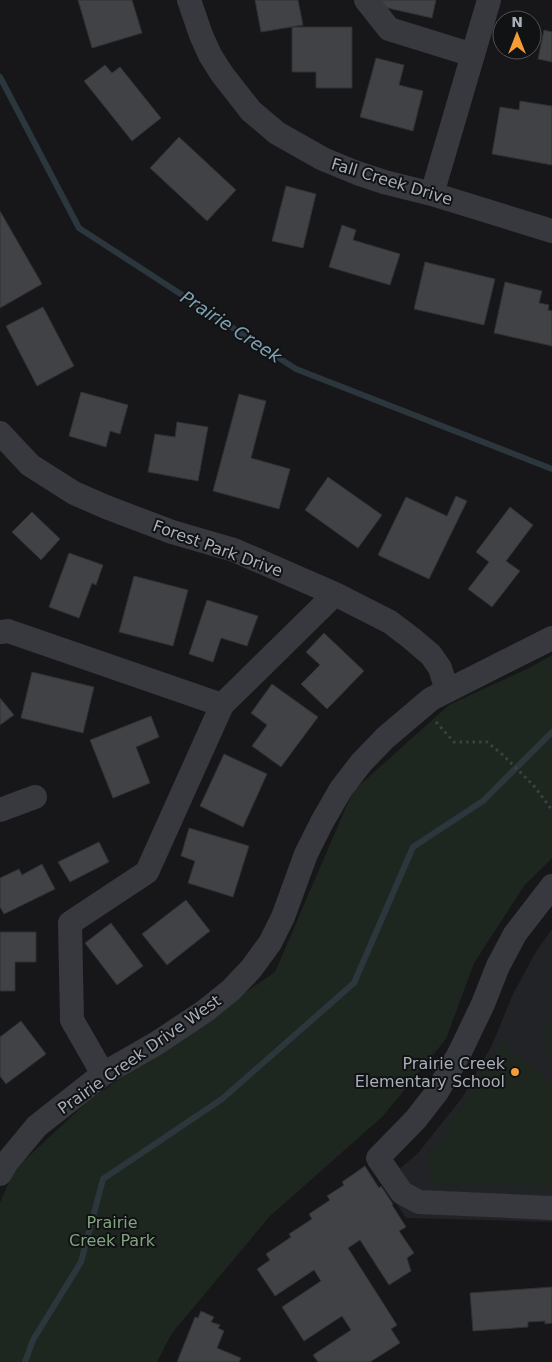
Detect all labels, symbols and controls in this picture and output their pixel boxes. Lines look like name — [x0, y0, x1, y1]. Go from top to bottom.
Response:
north arrow — [492, 10, 542, 60]
text: N — [511, 14, 523, 30]
street label: Fall Creek Drive — [329, 154, 455, 209]
water label: Prairie Creek — [177, 286, 287, 368]
street label: Forest Park Drive — [150, 516, 285, 581]
street label: Prairie Creek Drive West — [54, 991, 224, 1118]
place label: Prairie Creek Elementary School — [355, 1054, 506, 1091]
marker: Prairie Creek Elementary School — [509, 1066, 521, 1078]
park label: Prairie Creek Park — [69, 1213, 156, 1250]

